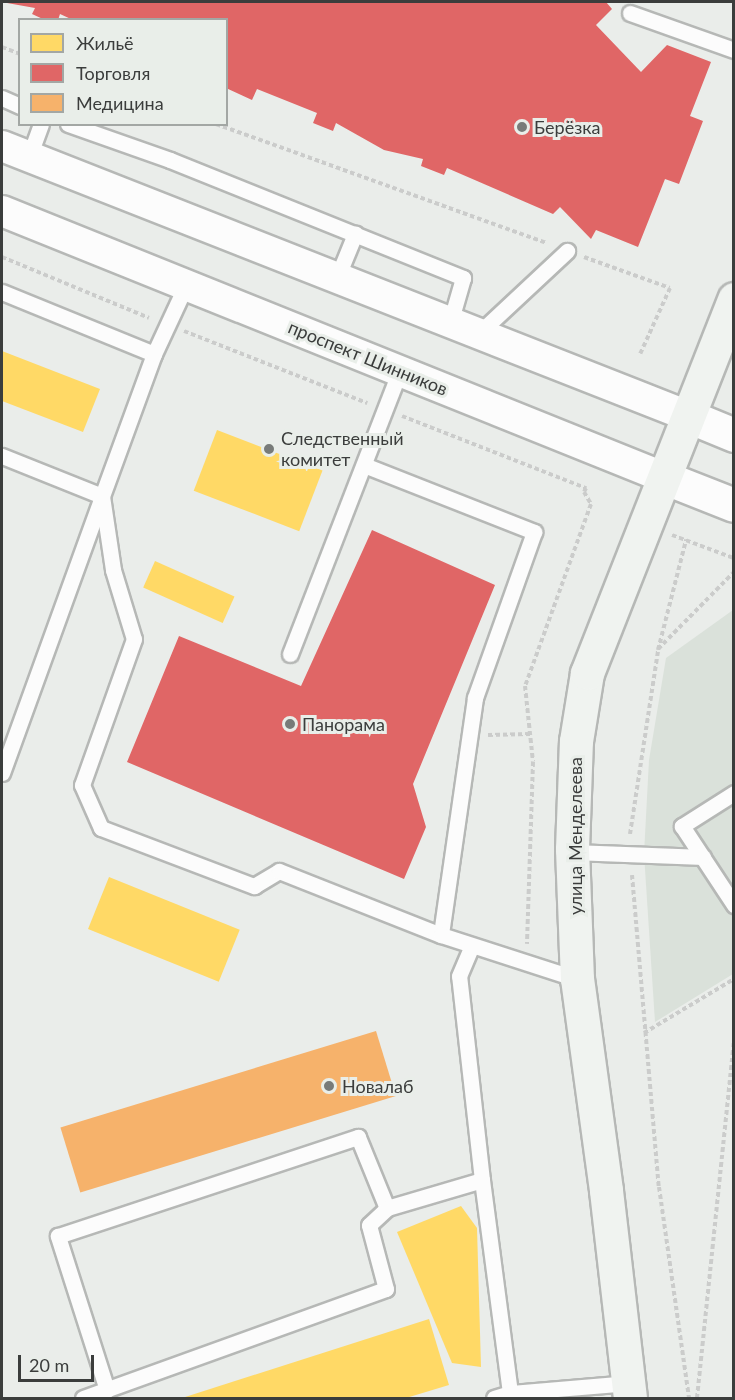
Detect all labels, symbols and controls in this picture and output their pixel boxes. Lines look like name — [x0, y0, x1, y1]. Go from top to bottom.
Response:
legend — [18, 18, 228, 126]
text: Жильё — [76, 32, 134, 54]
text: Торговля — [76, 62, 150, 84]
text: Медицина — [76, 92, 164, 114]
place label: Берёзка — [534, 116, 601, 138]
marker: Берёзка — [515, 120, 529, 134]
street label: проспект Шинников — [285, 316, 451, 400]
place label: Следственный комитет — [281, 428, 404, 470]
marker: Следственный комитет — [262, 442, 276, 456]
place label: Панорама — [302, 713, 385, 735]
marker: Панорама — [283, 717, 297, 731]
street label: улица Менделеева — [564, 757, 586, 915]
place label: Новалаб — [342, 1075, 414, 1097]
marker: Новалаб — [320, 1077, 338, 1095]
scale bar — [21, 1343, 98, 1381]
text: 20 m — [29, 1354, 69, 1376]

